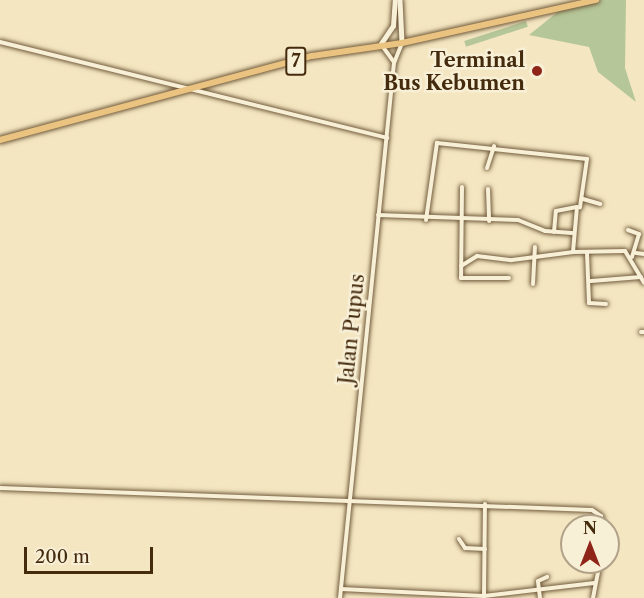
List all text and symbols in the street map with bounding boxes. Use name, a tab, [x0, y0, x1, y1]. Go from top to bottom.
road number: 7	[284, 46, 308, 76]
place label: Terminal Bus Kebumen	[383, 48, 525, 95]
marker: Terminal Bus Kebumen	[530, 64, 544, 78]
street label: Jalan Pupus	[334, 273, 370, 385]
north arrow	[560, 514, 620, 574]
text: N	[583, 518, 597, 538]
scale bar	[27, 535, 156, 573]
text: 200 m	[35, 546, 90, 568]

